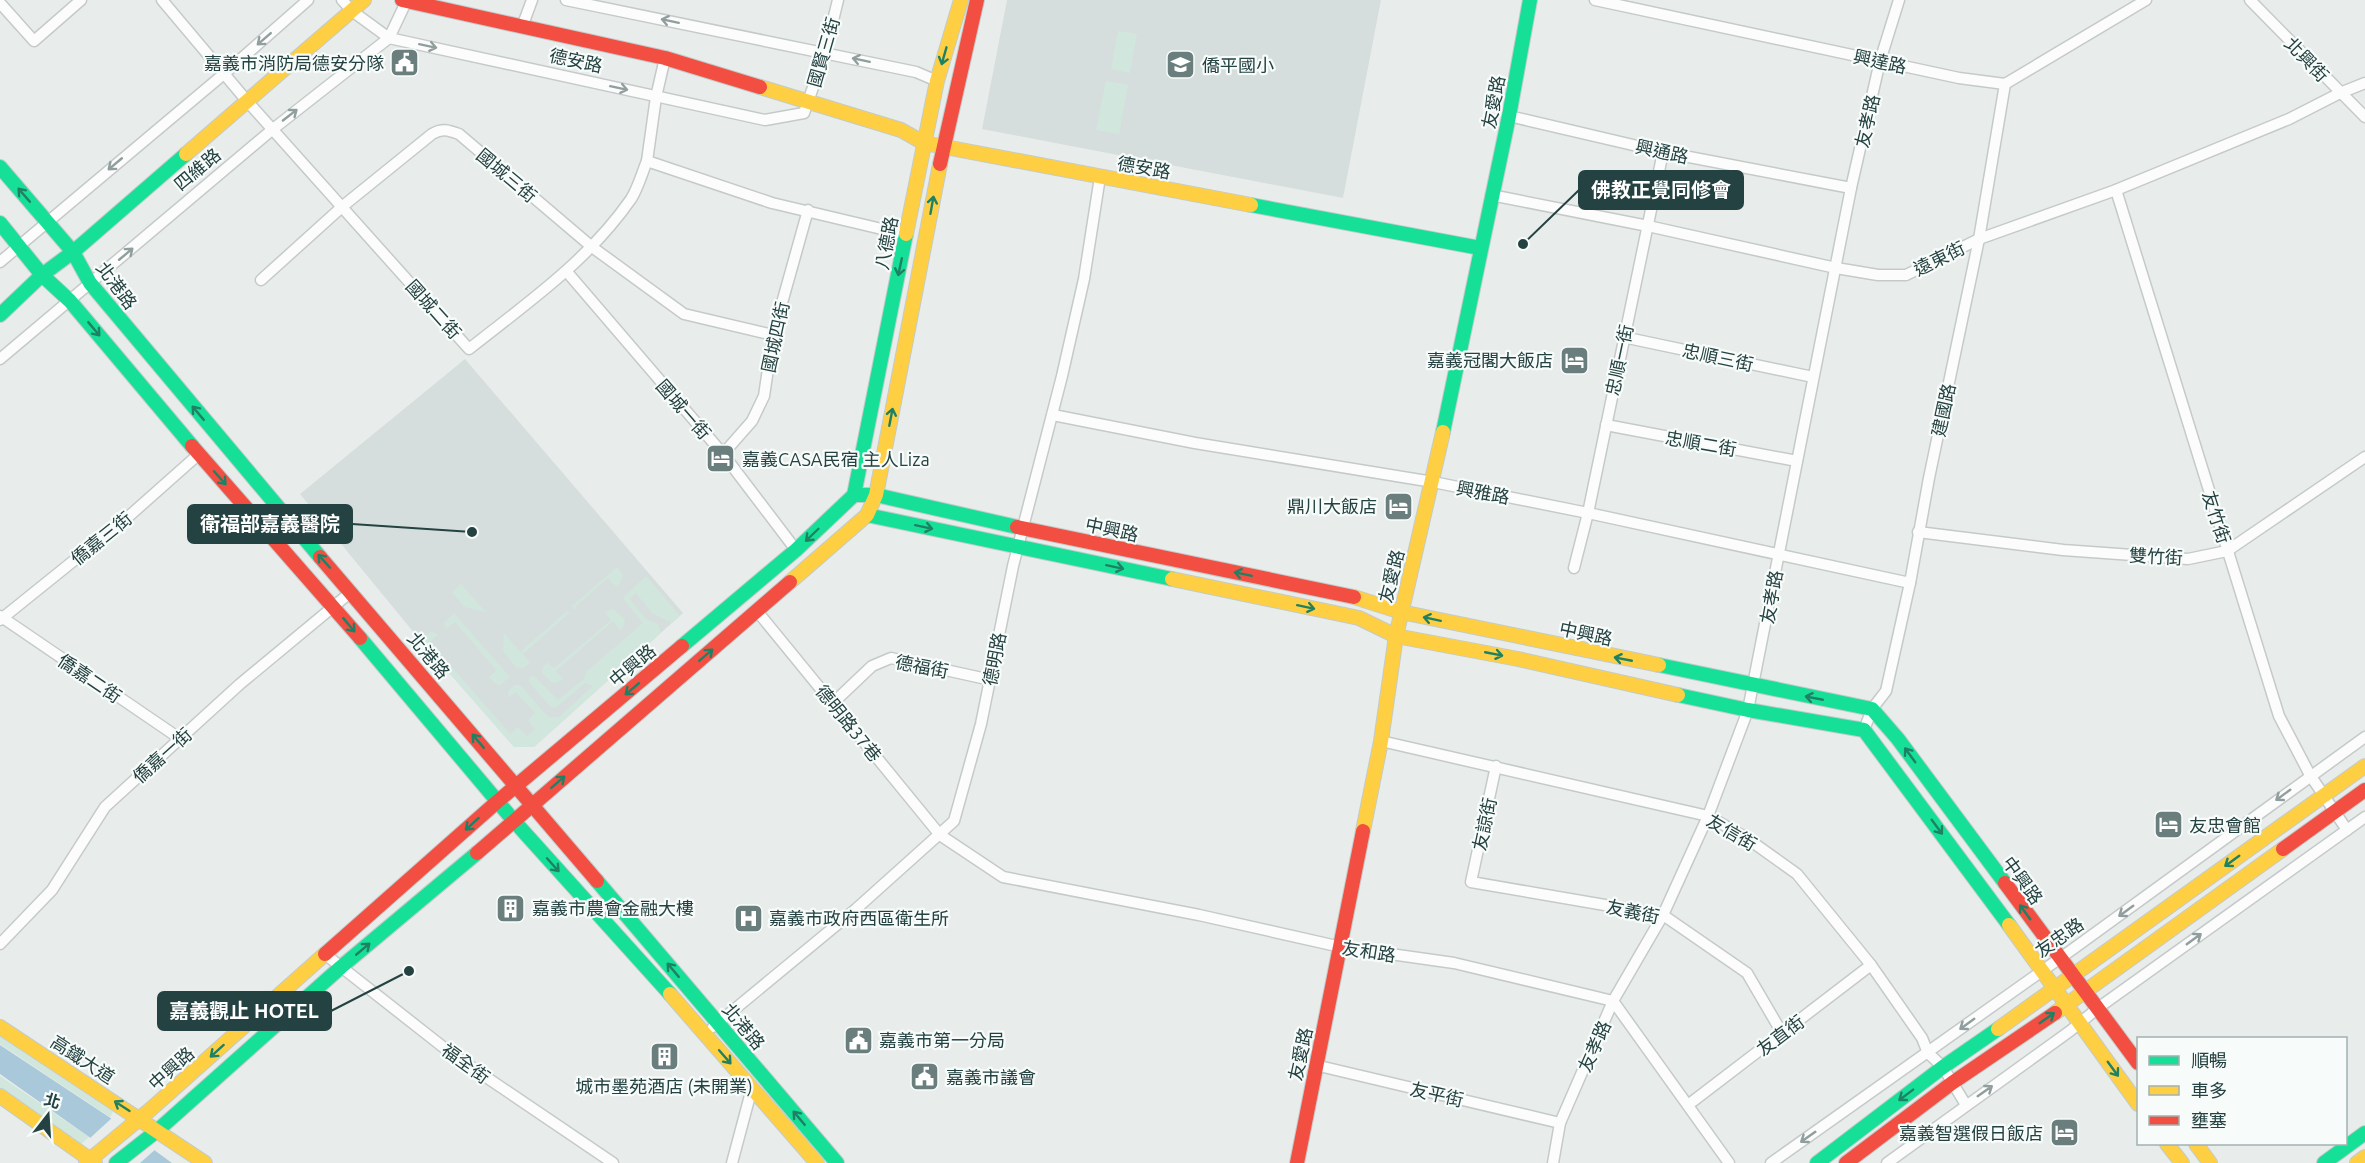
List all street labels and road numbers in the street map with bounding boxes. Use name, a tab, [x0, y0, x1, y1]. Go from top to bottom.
street label: 國賢三街	[803, 15, 843, 89]
street label: 北興街	[2281, 33, 2333, 85]
street label: 德安路	[548, 45, 604, 75]
street label: 興達路	[1852, 46, 1908, 76]
street label: 友愛路	[1478, 74, 1508, 130]
street label: 友孝路	[1851, 92, 1883, 150]
street label: 興通路	[1634, 136, 1690, 166]
street label: 四維路	[170, 144, 224, 194]
street label: 國城三街	[473, 144, 541, 206]
street label: 德安路	[1116, 152, 1172, 182]
street label: 八德路	[871, 215, 901, 271]
street label: 遠東街	[1910, 237, 1968, 279]
street label: 北港路	[93, 257, 141, 313]
street label: 國城二街	[402, 276, 466, 342]
street label: 國城四街	[758, 300, 792, 374]
street label: 忠順一街	[1602, 323, 1636, 397]
street label: 忠順三街	[1681, 340, 1755, 374]
street label: 國城一街	[653, 375, 715, 443]
street label: 建國路	[1928, 382, 1958, 438]
street label: 忠順二街	[1664, 427, 1738, 459]
street label: 興雅路	[1455, 477, 1511, 507]
street label: 友竹街	[2199, 488, 2235, 546]
street label: 僑嘉三街	[67, 508, 135, 568]
street label: 中興路	[1084, 514, 1140, 544]
street label: 雙竹街	[2129, 545, 2183, 567]
street label: 友愛路	[1375, 547, 1407, 605]
street label: 友孝路	[1756, 569, 1786, 625]
street label: 中興路	[1558, 618, 1614, 648]
street label: 北港路	[404, 628, 454, 682]
street label: 德明路	[979, 631, 1009, 687]
street label: 中興路	[605, 640, 659, 690]
street label: 僑嘉二街	[55, 650, 125, 706]
street label: 德福街	[894, 651, 950, 681]
street label: 德明路37巷	[812, 681, 886, 765]
street label: 僑嘉一街	[129, 723, 195, 787]
street label: 友諒街	[1469, 796, 1499, 852]
street label: 友信街	[1704, 810, 1760, 854]
street label: 中興路	[1999, 852, 2047, 908]
street label: 友義街	[1605, 896, 1661, 926]
street label: 友忠路	[2031, 913, 2087, 961]
street label: 友和路	[1341, 937, 1397, 965]
street label: 北港路	[719, 999, 769, 1053]
street label: 友直街	[1752, 1011, 1808, 1059]
street label: 友孝路	[1574, 1017, 1614, 1075]
street label: 友愛路	[1285, 1026, 1315, 1082]
street label: 高鐵大道	[47, 1031, 119, 1087]
street label: 福全街	[438, 1039, 494, 1087]
street label: 中興路	[144, 1043, 198, 1093]
street label: 友平街	[1408, 1078, 1466, 1110]

